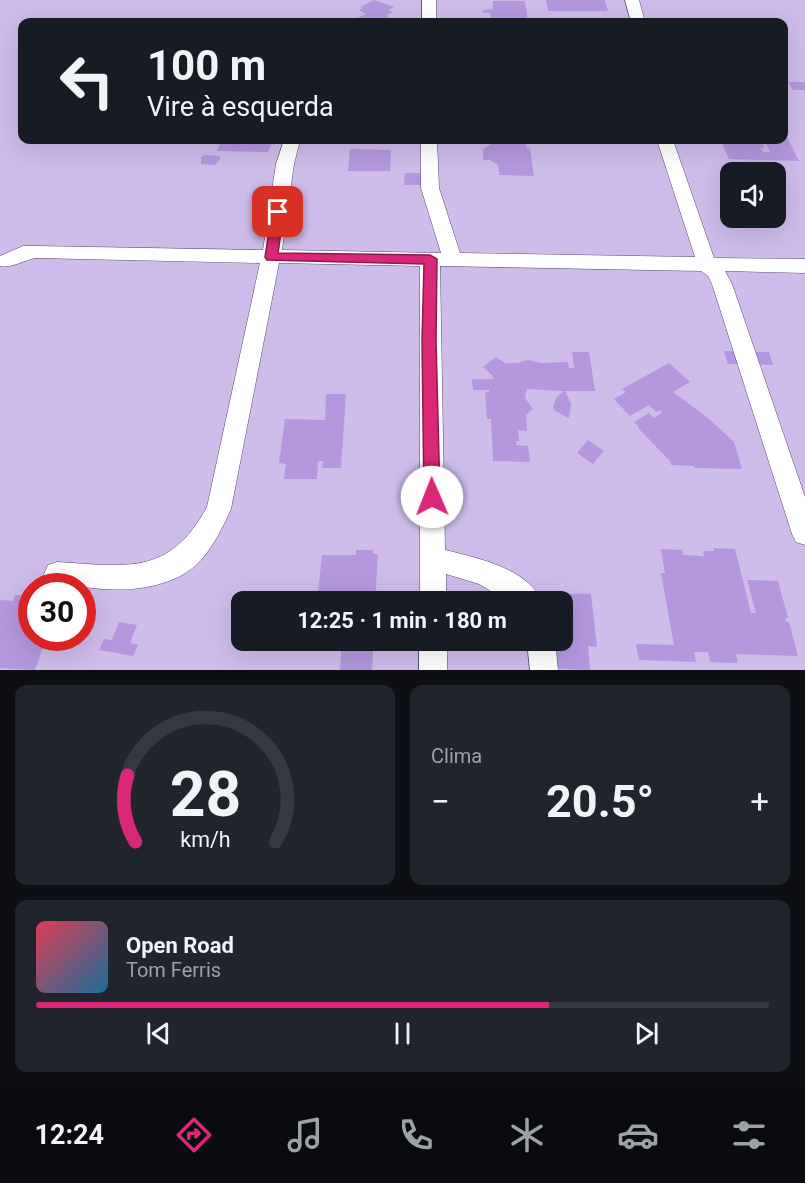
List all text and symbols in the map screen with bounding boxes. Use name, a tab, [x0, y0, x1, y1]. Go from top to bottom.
text: 100 m	[147, 41, 266, 90]
icon: left	[48, 42, 126, 120]
text: Vire à esquerda	[147, 91, 334, 123]
map controls	[720, 162, 786, 228]
button: sound	[720, 162, 786, 228]
pin	[252, 186, 303, 237]
icon: arrive	[261, 195, 294, 228]
position arrow	[400, 465, 464, 529]
speed limit sign: 30	[18, 573, 96, 651]
text: 12:25 · 1 min · 180 m	[297, 608, 507, 633]
text: Clima	[431, 744, 482, 768]
text: 28	[169, 758, 241, 831]
text: 20.5°	[546, 775, 654, 828]
text: −	[431, 782, 450, 821]
text: +	[750, 782, 769, 821]
text: km/h	[180, 827, 230, 852]
text: Open Road	[126, 933, 234, 958]
text: Tom Ferris	[126, 958, 221, 982]
icon: previous	[142, 1017, 175, 1050]
icon: pause	[386, 1017, 419, 1050]
icon: next	[630, 1017, 663, 1050]
icon: directions	[173, 1114, 215, 1156]
icon: music	[284, 1114, 326, 1156]
icon: phone	[395, 1114, 437, 1156]
icon: climate	[506, 1114, 548, 1156]
icon: car	[617, 1114, 659, 1156]
icon: filters	[728, 1114, 770, 1156]
text: 12:24	[35, 1119, 104, 1151]

